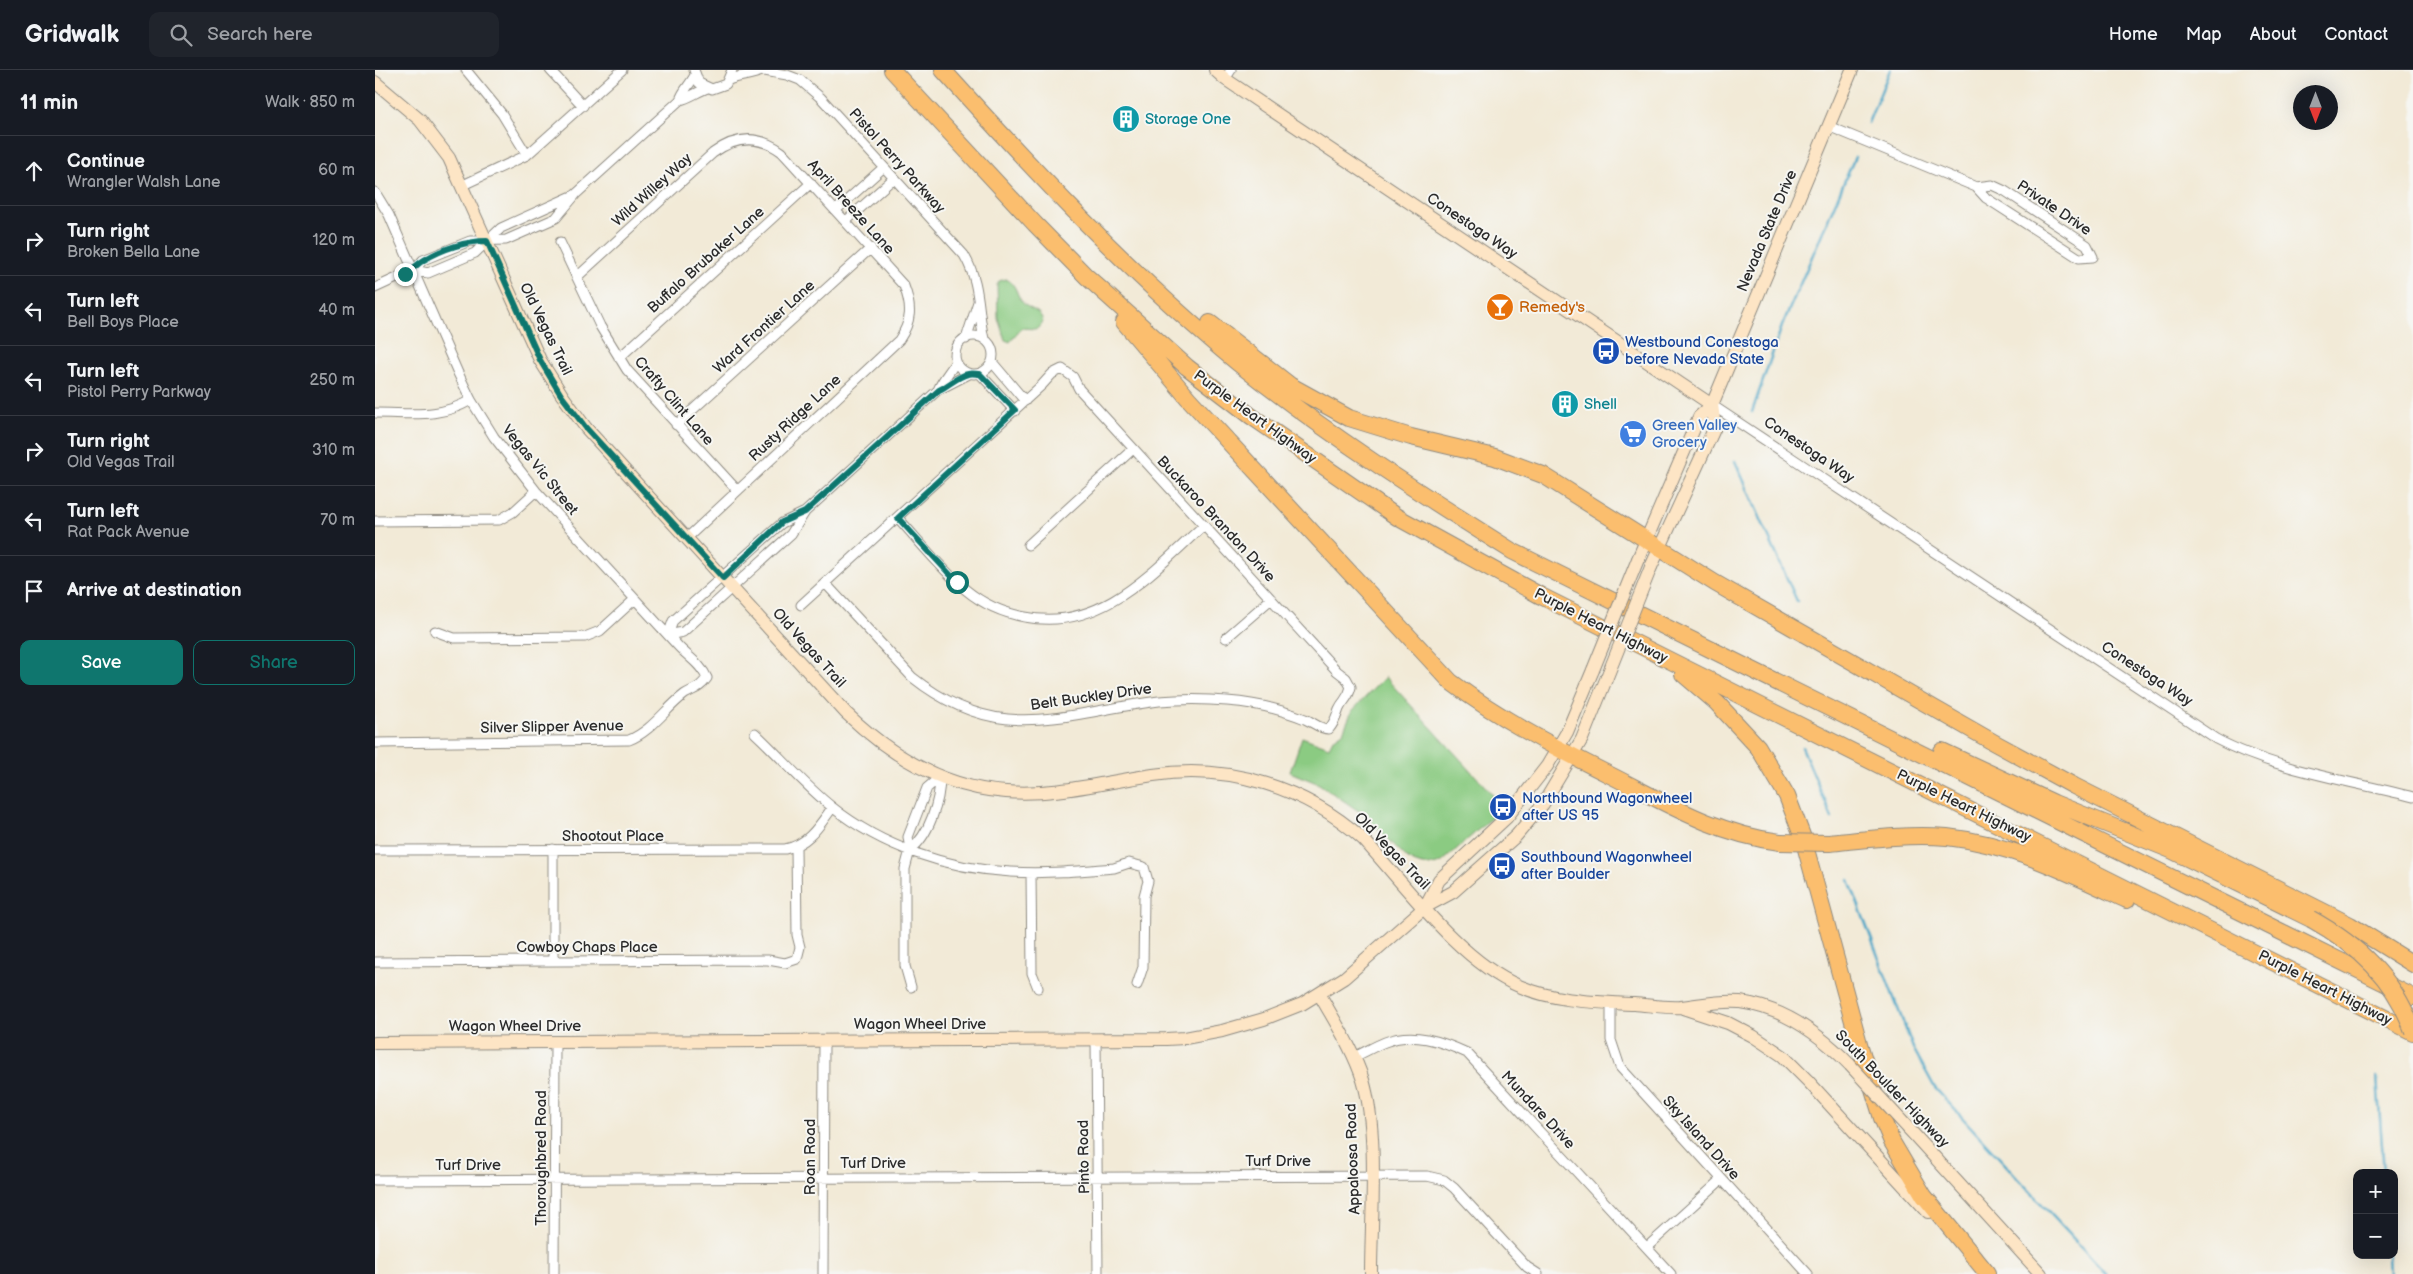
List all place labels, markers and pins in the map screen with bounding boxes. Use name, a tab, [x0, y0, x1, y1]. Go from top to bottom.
building icon: Storage One	[1111, 104, 1141, 134]
place label: Storage One	[1145, 110, 1231, 129]
bar icon: Remedy's	[1485, 292, 1515, 322]
place label: Remedy's	[1519, 298, 1586, 317]
place label: Westbound Conestoga before Nevada State	[1625, 333, 1779, 369]
bus stop icon: Westbound Conestoga before Nevada State	[1591, 336, 1621, 366]
building icon: Shell	[1550, 389, 1580, 419]
place label: Shell	[1584, 395, 1617, 414]
place label: Green Valley Grocery	[1652, 416, 1737, 452]
supermarket icon: Green Valley Grocery	[1618, 419, 1648, 449]
place label: Northbound Wagonwheel after US 95	[1522, 789, 1692, 825]
bus stop icon: Northbound Wagonwheel after US 95	[1488, 792, 1518, 822]
place label: Southbound Wagonwheel after Boulder	[1521, 848, 1692, 884]
bus stop icon: Southbound Wagonwheel after Boulder	[1487, 851, 1517, 881]

